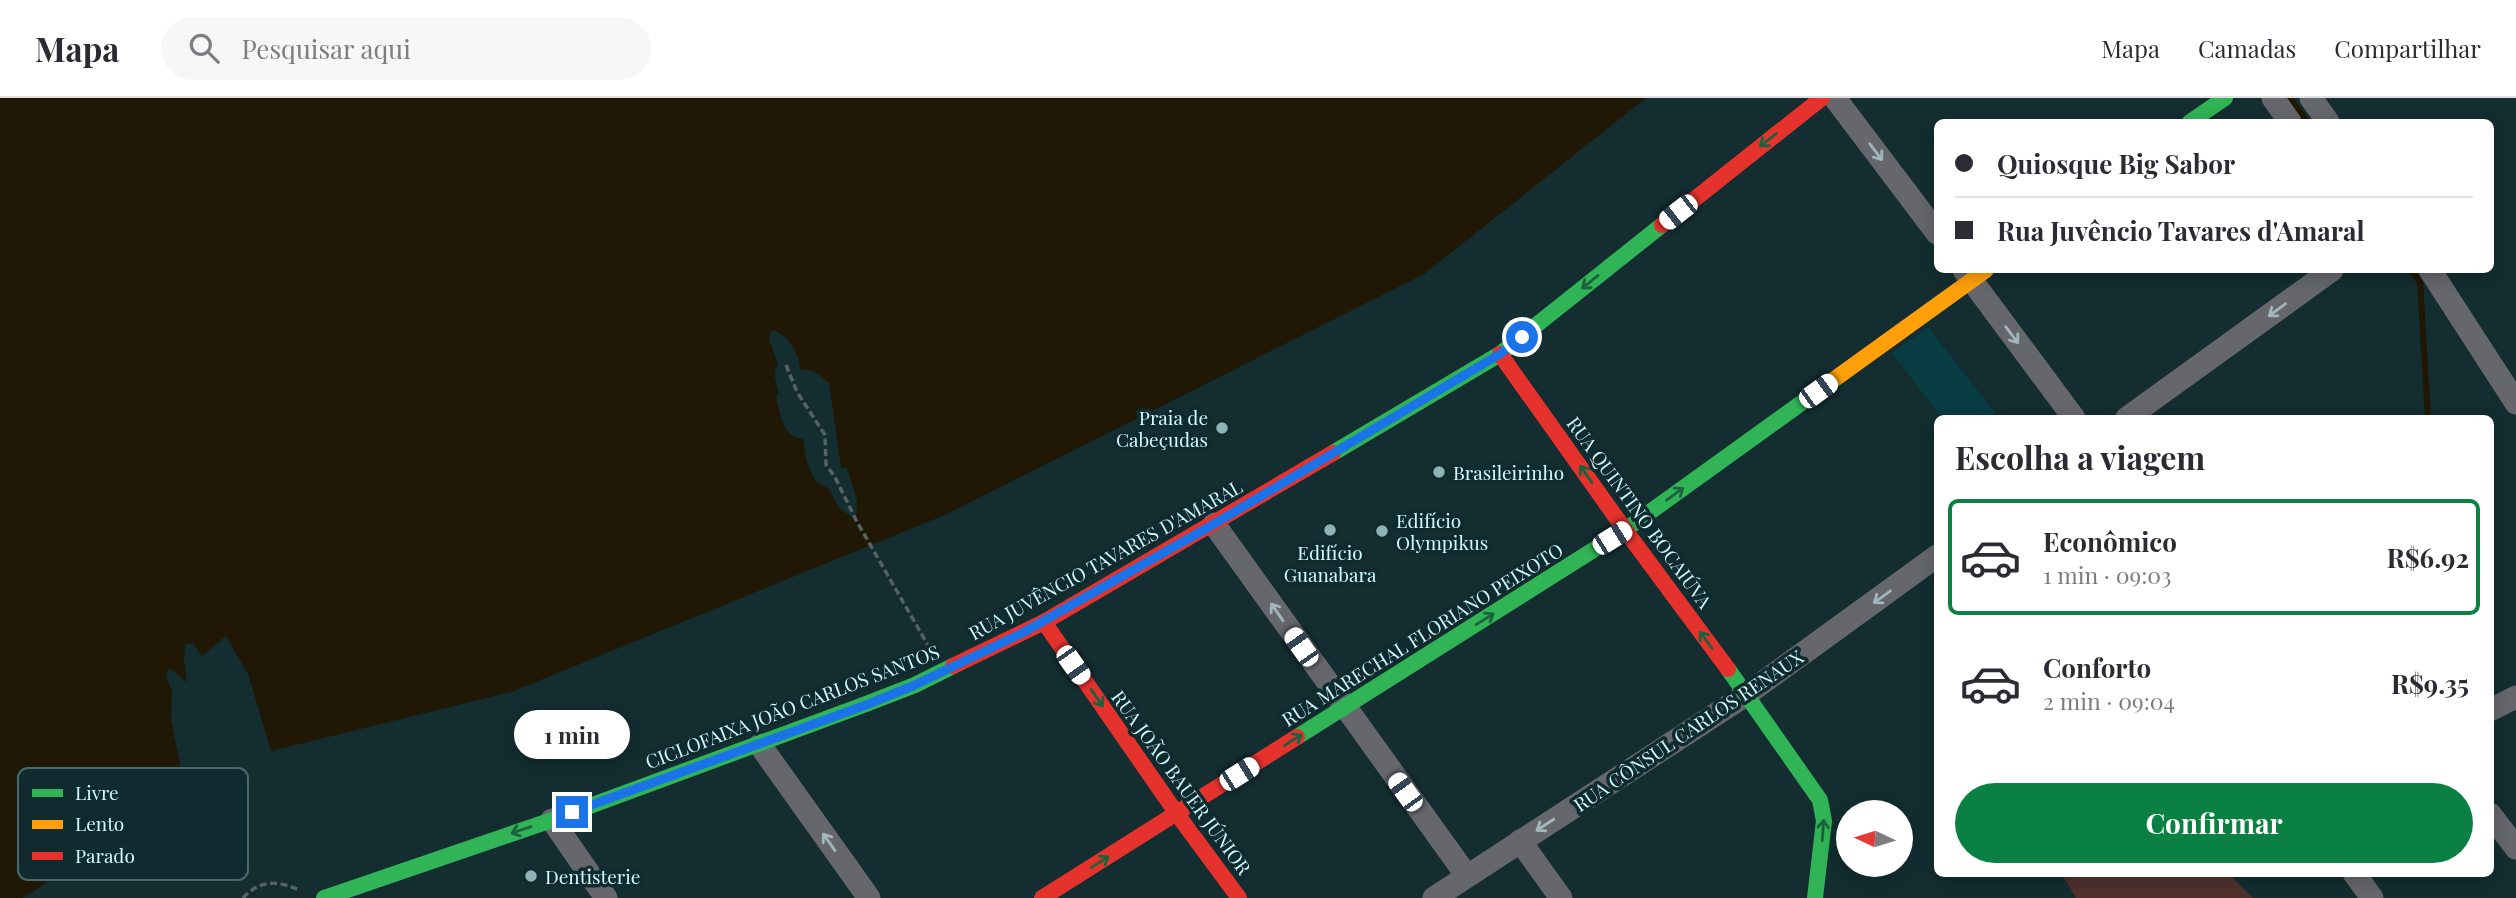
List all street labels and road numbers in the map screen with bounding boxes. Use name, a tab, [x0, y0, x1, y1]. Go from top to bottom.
street label: RUA QUINTINO BOCAIÚVA	[1562, 411, 1719, 614]
street label: RUA JUVÊNCIO TAVARES D'AMARAL	[963, 473, 1247, 645]
street label: RUA MARECHAL FLORIANO PEIXOTO	[1276, 536, 1568, 732]
street label: CICLOFAIXA JOÃO CARLOS SANTOS	[641, 638, 943, 774]
street label: RUA CÔNSUL CARLOS RENAUX	[1568, 643, 1808, 817]
street label: RUA JOÃO BAUER JÚNIOR	[1106, 685, 1258, 880]

